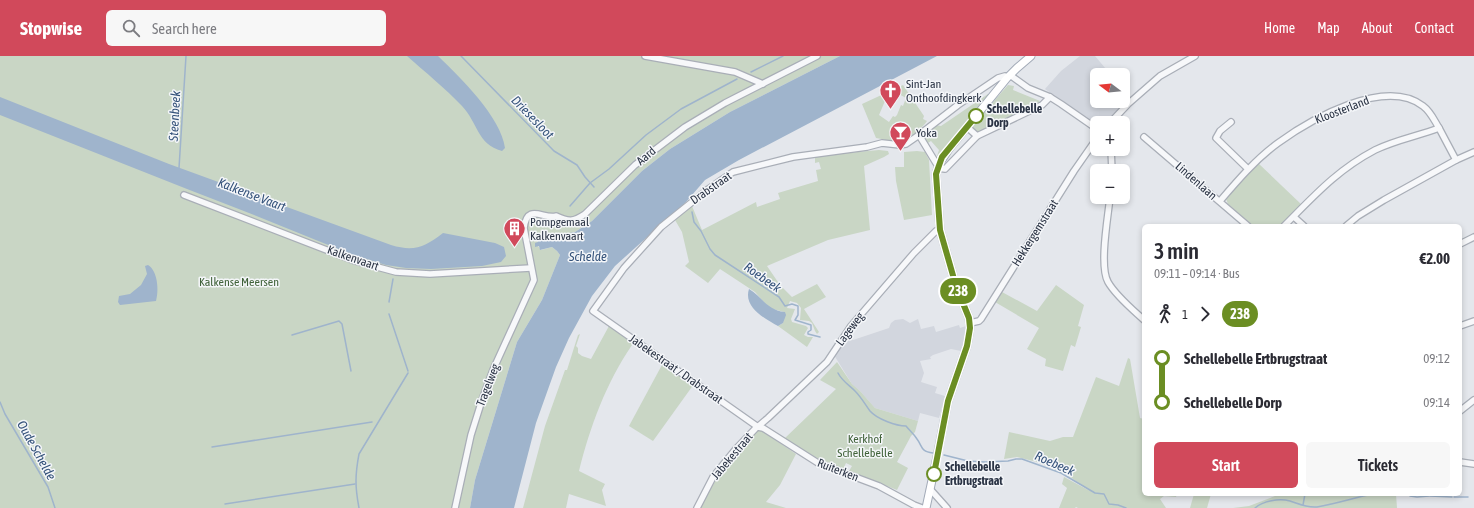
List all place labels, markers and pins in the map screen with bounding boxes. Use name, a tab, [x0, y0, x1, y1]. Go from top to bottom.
place label: Sint-Jan Onthoofdingkerk	[906, 77, 982, 105]
church icon: Sint-Jan Onthoofdingkerk	[877, 78, 903, 111]
place label: Schellebelle Dorp	[987, 102, 1043, 130]
marker: Schellebelle Dorp	[968, 108, 984, 124]
bar icon: Yoka	[888, 120, 914, 153]
place label: Yoka	[916, 126, 937, 140]
place label: Pompgemaal Kalkenvaart	[530, 215, 590, 243]
building icon: Pompgemaal Kalkenvaart	[502, 216, 528, 249]
place label: Schellebelle Ertbrugstraat	[945, 460, 1003, 488]
marker: Schellebelle Ertbrugstraat	[926, 466, 942, 482]

